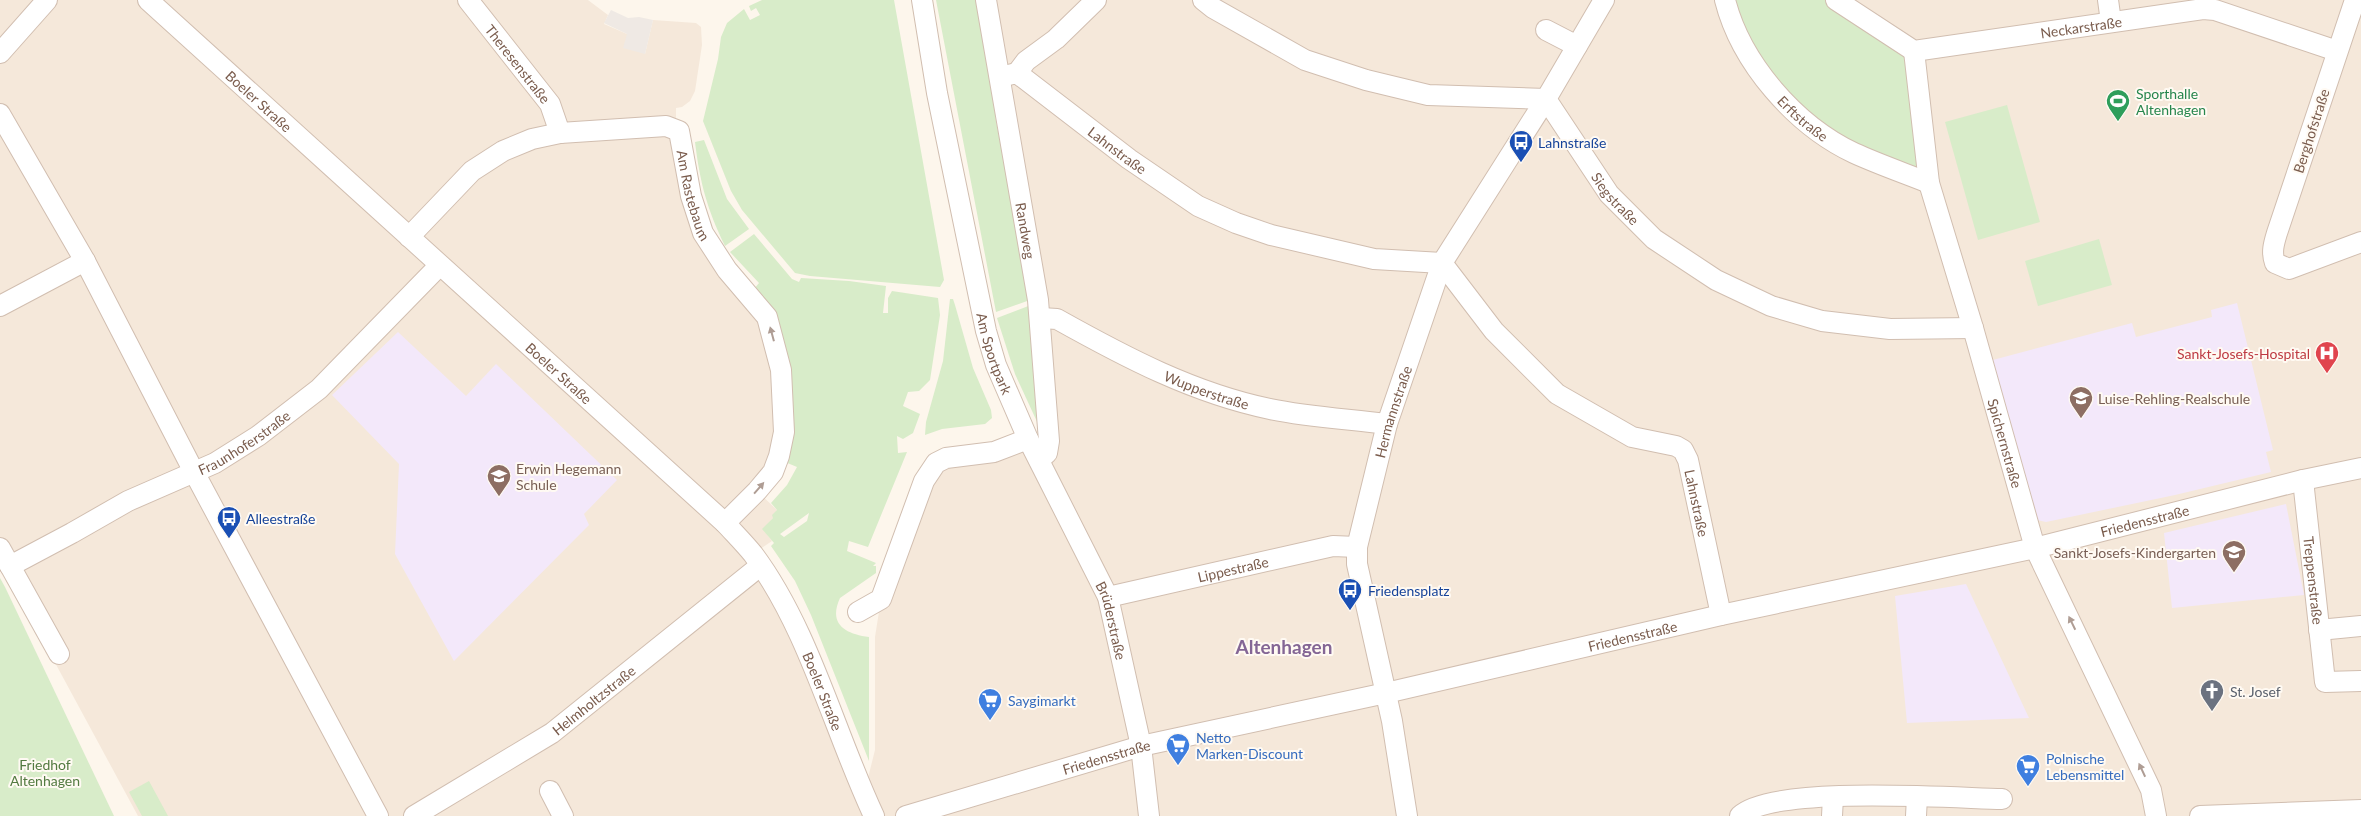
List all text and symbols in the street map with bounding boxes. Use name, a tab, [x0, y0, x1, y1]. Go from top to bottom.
street label: Neckarstraße	[2039, 12, 2123, 41]
street label: Theresenstraße	[482, 21, 554, 106]
street label: Boeler Straße	[223, 66, 296, 135]
place label: Sporthalle Altenhagen	[2136, 85, 2206, 118]
street label: Berghofstraße	[2289, 87, 2333, 175]
sports icon: Sporthalle Altenhagen	[2105, 88, 2131, 122]
street label: Erftstraße	[1774, 92, 1832, 145]
street label: Lahnstraße	[1085, 123, 1150, 177]
bus stop icon: Lahnstraße	[1508, 129, 1534, 163]
place label: Lahnstraße	[1538, 134, 1606, 151]
street label: Am Rastebaum	[674, 148, 714, 244]
street label: Siegstraße	[1588, 169, 1643, 228]
street label: Randweg	[1013, 201, 1039, 260]
street label: Am Sportpark	[974, 311, 1016, 398]
one-way arrow	[768, 326, 776, 341]
street label: Boeler Straße	[523, 338, 596, 407]
hospital icon: Sankt-Josefs-Hospital	[2314, 340, 2340, 374]
place label: Sankt-Josefs-Hospital	[2177, 345, 2310, 362]
street label: Hermannstraße	[1371, 363, 1415, 460]
street label: Wupperstraße	[1162, 367, 1251, 412]
school or university icon: Luise-Rehling-Realschule	[2068, 385, 2094, 419]
place label: Luise-Rehling-Realschule	[2098, 390, 2250, 407]
street label: Spichernstraße	[1985, 397, 2026, 490]
street label: Fraunhoferstraße	[195, 406, 293, 478]
place label: Erwin Hegemann Schule	[516, 460, 621, 493]
school or university icon: Erwin Hegemann Schule	[486, 463, 512, 497]
street label: Lahnstraße	[1682, 468, 1713, 538]
one-way arrow	[753, 483, 765, 495]
street label: Friedensstraße	[2098, 501, 2191, 540]
bus stop icon: Alleestraße	[216, 505, 242, 539]
place label: Alleestraße	[246, 510, 315, 527]
street label: Treppenstraße	[2301, 536, 2327, 625]
school or university icon: Sankt-Josefs-Kindergarten	[2221, 539, 2247, 573]
place label: Sankt-Josefs-Kindergarten	[2054, 544, 2216, 561]
street label: Lippestraße	[1196, 552, 1270, 585]
bus stop icon: Friedensplatz	[1337, 577, 1363, 611]
street label: Brüderstraße	[1093, 578, 1130, 661]
place label: Friedensplatz	[1368, 582, 1450, 599]
one-way arrow	[2067, 616, 2076, 631]
street label: Friedensstraße	[1586, 617, 1679, 654]
district label: Altenhagen	[1235, 635, 1332, 658]
street label: Boeler Straße	[800, 649, 846, 733]
street label: Helmholtzstraße	[548, 661, 638, 738]
church icon: St. Josef	[2199, 678, 2225, 712]
place label: St. Josef	[2230, 683, 2281, 700]
supermarket icon: Saygimarkt	[977, 687, 1003, 721]
place label: Saygimarkt	[1008, 692, 1076, 709]
place label: Netto Marken-Discount	[1196, 729, 1303, 762]
supermarket icon: Netto Marken-Discount	[1165, 732, 1191, 766]
street label: Friedensstraße	[1060, 736, 1152, 777]
place label: Polnische Lebensmittel	[2046, 750, 2124, 783]
supermarket icon: Polnische Lebensmittel	[2015, 753, 2041, 787]
park label: Friedhof Altenhagen	[10, 756, 80, 789]
one-way arrow	[2138, 763, 2146, 777]

